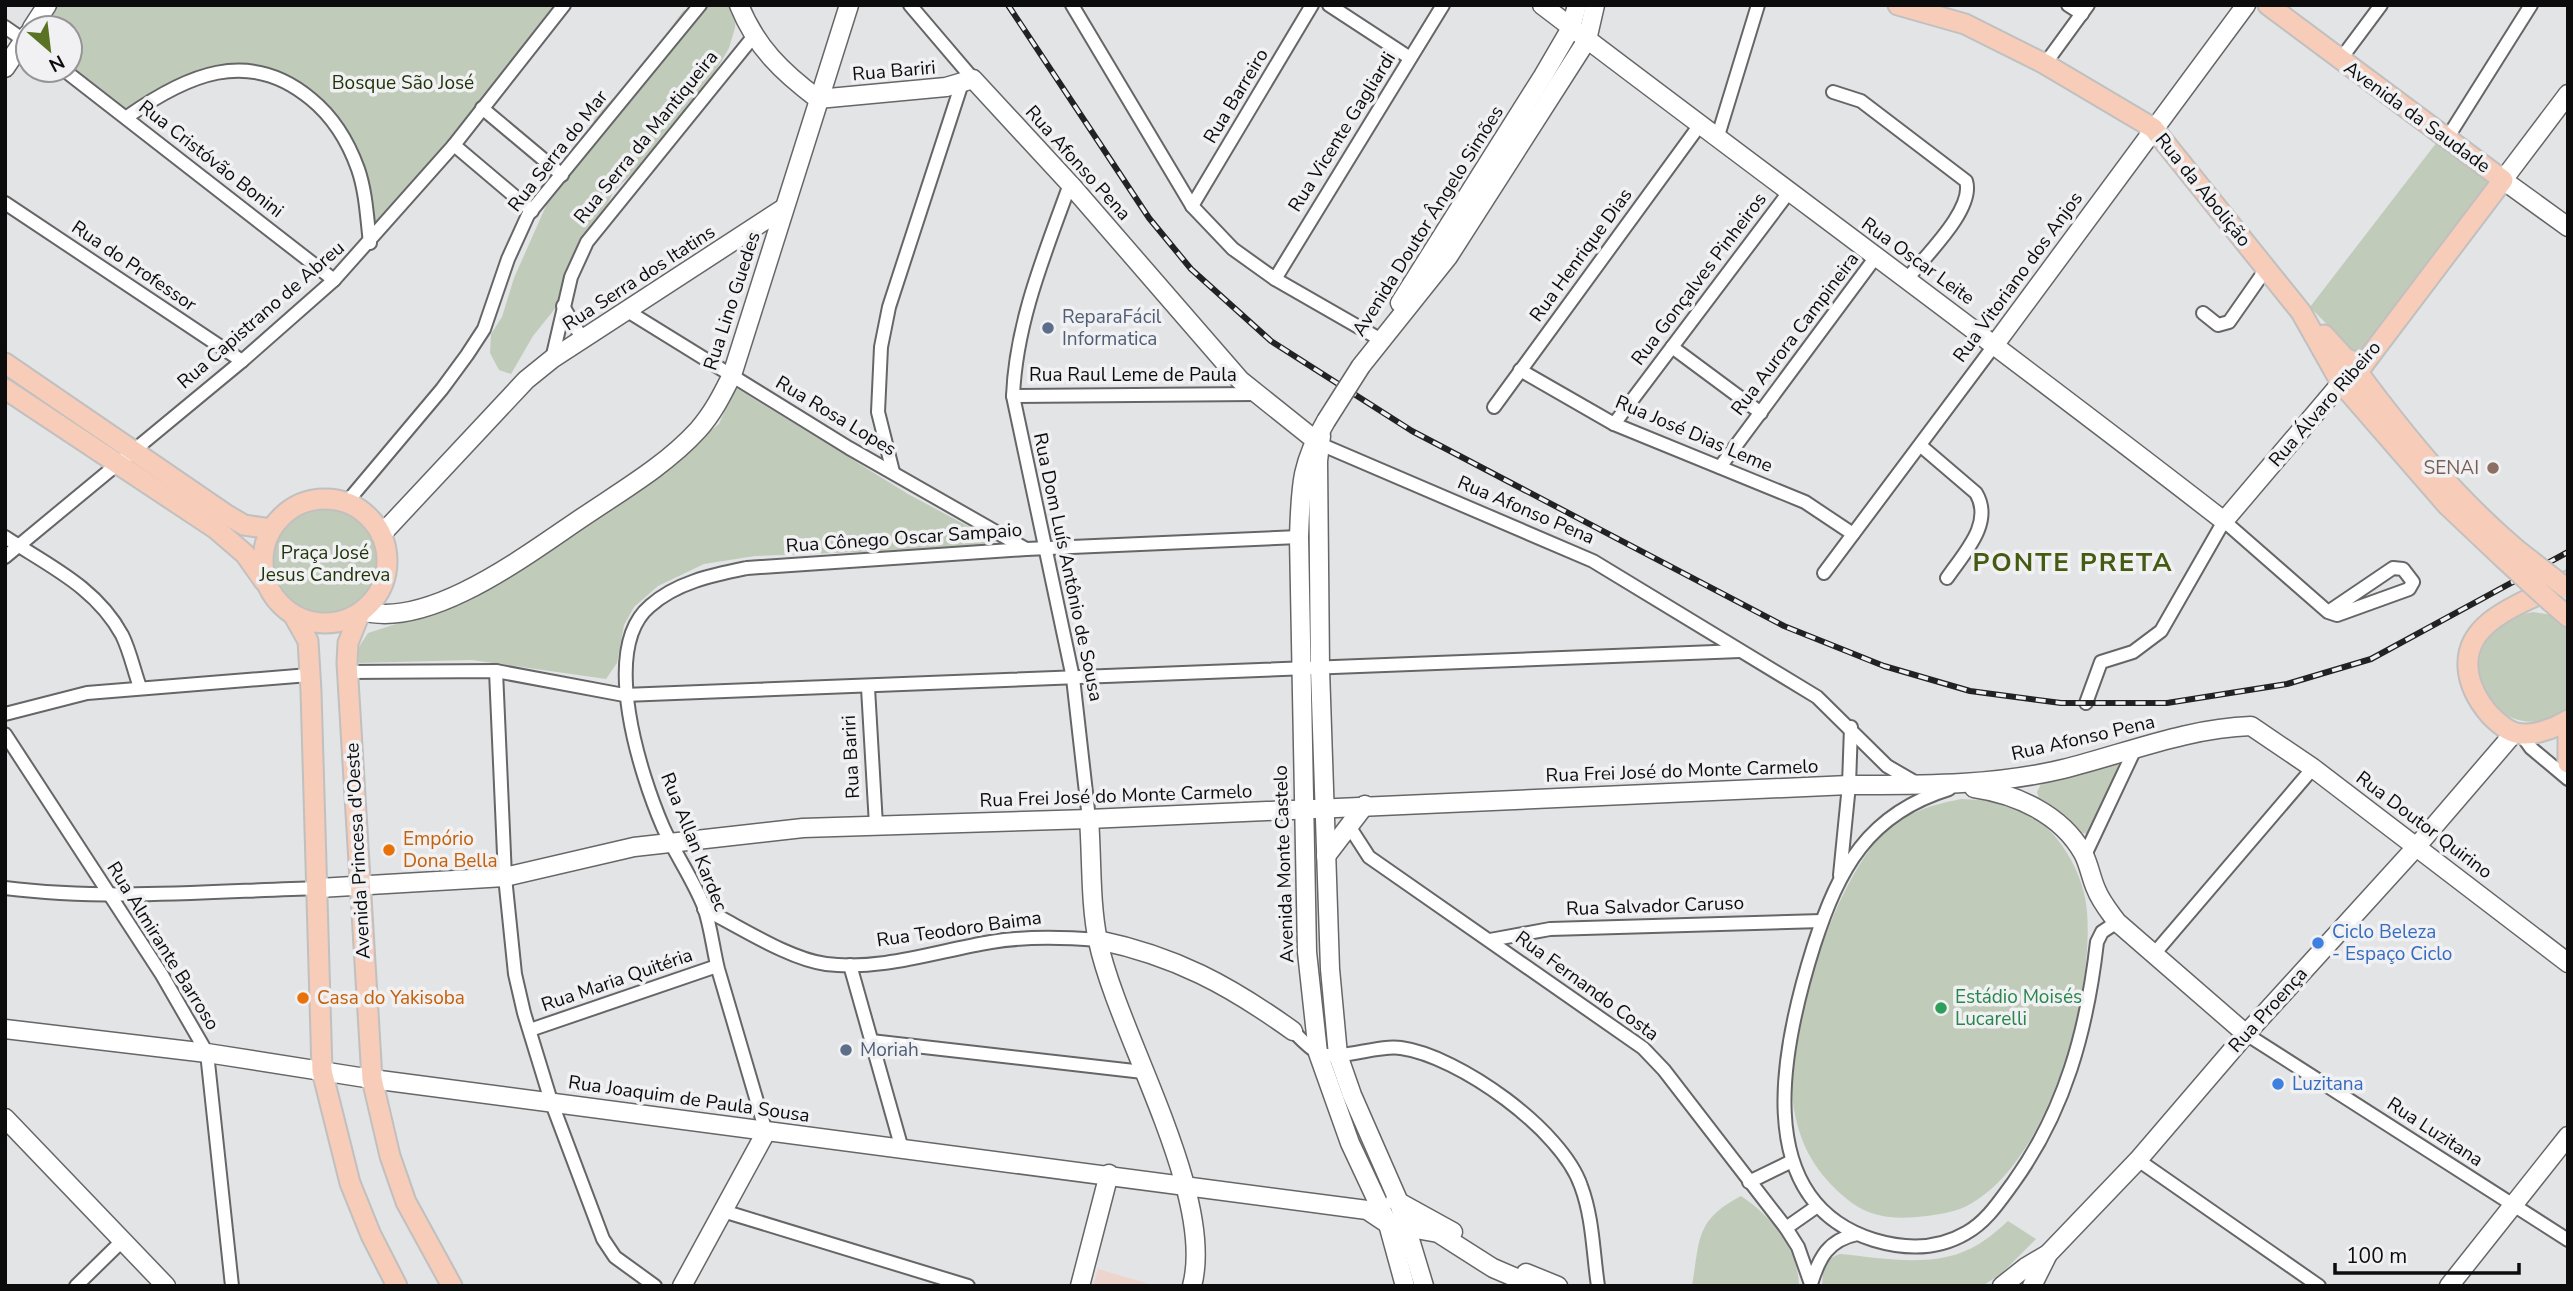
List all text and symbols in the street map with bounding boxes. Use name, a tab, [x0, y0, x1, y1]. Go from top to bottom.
north arrow	[14, 14, 84, 84]
street label: Rua Barreiro	[1197, 44, 1275, 148]
street label: Rua Serra da Mantiqueira	[568, 45, 724, 229]
street label: Rua Vicente Gagliardi	[1282, 47, 1402, 217]
text: N	[44, 48, 69, 78]
street label: Rua Bariri	[851, 54, 937, 88]
street label: Avenida da Saudade	[2339, 55, 2495, 179]
park label: Bosque São José	[332, 70, 474, 96]
street label: Rua Serra do Mar	[502, 84, 614, 217]
street label: Rua Cristóvão Bonini	[133, 94, 289, 224]
street label: Rua Afonso Pena	[1019, 100, 1137, 226]
street label: Avenida Doutor Ângelo Simões	[1346, 101, 1510, 341]
street label: Rua da Abolição	[2149, 128, 2257, 252]
street label: Rua Henrique Dias	[1524, 183, 1638, 327]
street label: Rua Vitoriano dos Anjos	[1947, 186, 2089, 368]
street label: Rua Gonçalves Pinheiros	[1625, 187, 1773, 371]
street label: Rua Oscar Leite	[1856, 211, 1980, 311]
street label: Rua do Professor	[66, 214, 202, 318]
street label: Rua Serra dos Itatins	[558, 219, 720, 337]
street label: Rua Lino Guedes	[697, 228, 767, 374]
street label: Rua Capistrano de Abreu	[172, 235, 350, 395]
street label: Rua Aurora Campineira	[1725, 247, 1865, 421]
place label: ReparaFácil Informatica	[1062, 304, 1162, 352]
marker: ReparaFácil Informatica	[1040, 320, 1056, 336]
street label: Rua Álvaro Ribeiro	[2263, 335, 2387, 473]
street label: Rua Raul Leme de Paula	[1029, 362, 1237, 388]
street label: Rua Rosa Lopes	[771, 370, 901, 462]
street label: Rua José Dias Leme	[1611, 389, 1777, 479]
street label: Rua Dom Luís Antônio de Sousa	[1027, 430, 1109, 704]
place label: SENAI	[2423, 455, 2479, 481]
marker: SENAI	[2485, 460, 2501, 476]
street label: Rua Afonso Pena	[1453, 469, 1599, 551]
street label: Rua Cônego Oscar Sampaio	[785, 517, 1023, 559]
park label: Praça José Jesus Candreva	[259, 540, 390, 588]
district label: PONTE PRETA	[1972, 545, 2174, 580]
street label: Rua Afonso Pena	[2009, 709, 2157, 767]
street label: Rua Bariri	[836, 715, 866, 799]
street label: Avenida Princesa d'Oeste	[339, 742, 377, 960]
street label: Rua Frei José do Monte Carmelo	[1545, 753, 1819, 789]
street label: Avenida Monte Castelo	[1268, 765, 1300, 963]
street label: Rua Doutor Quirino	[2350, 765, 2498, 885]
street label: Rua Allan Kardec	[654, 769, 734, 916]
street label: Rua Frei José do Monte Carmelo	[979, 778, 1253, 814]
place label: Empório Dona Bella	[403, 826, 498, 874]
marker: Empório Dona Bella	[381, 842, 397, 858]
street label: Rua Almirante Barroso	[101, 857, 225, 1035]
street label: Rua Salvador Caruso	[1566, 890, 1744, 922]
street label: Rua Teodoro Baima	[875, 905, 1043, 953]
place label: Ciclo Beleza - Espaço Ciclo	[2332, 919, 2452, 967]
street label: Rua Fernando Costa	[1510, 925, 1664, 1047]
marker: Ciclo Beleza - Espaço Ciclo	[2310, 935, 2326, 951]
street label: Rua Maria Quitéria	[538, 942, 696, 1018]
street label: Rua Proença	[2223, 962, 2313, 1058]
place label: Estádio Moisés Lucarelli	[1955, 984, 2082, 1032]
place label: Casa do Yakisoba	[317, 985, 465, 1011]
marker: Casa do Yakisoba	[295, 990, 311, 1006]
marker: Estádio Moisés Lucarelli	[1933, 1000, 1949, 1016]
place label: Moriah	[860, 1037, 919, 1063]
marker: Moriah	[838, 1042, 854, 1058]
street label: Rua Joaquim de Paula Sousa	[567, 1069, 811, 1129]
place label: Luzitana	[2292, 1071, 2364, 1097]
marker: Luzitana	[2270, 1076, 2286, 1092]
street label: Rua Luzitana	[2382, 1091, 2488, 1173]
scale bar	[2335, 1232, 2519, 1276]
text: 100 m	[2346, 1242, 2407, 1270]

